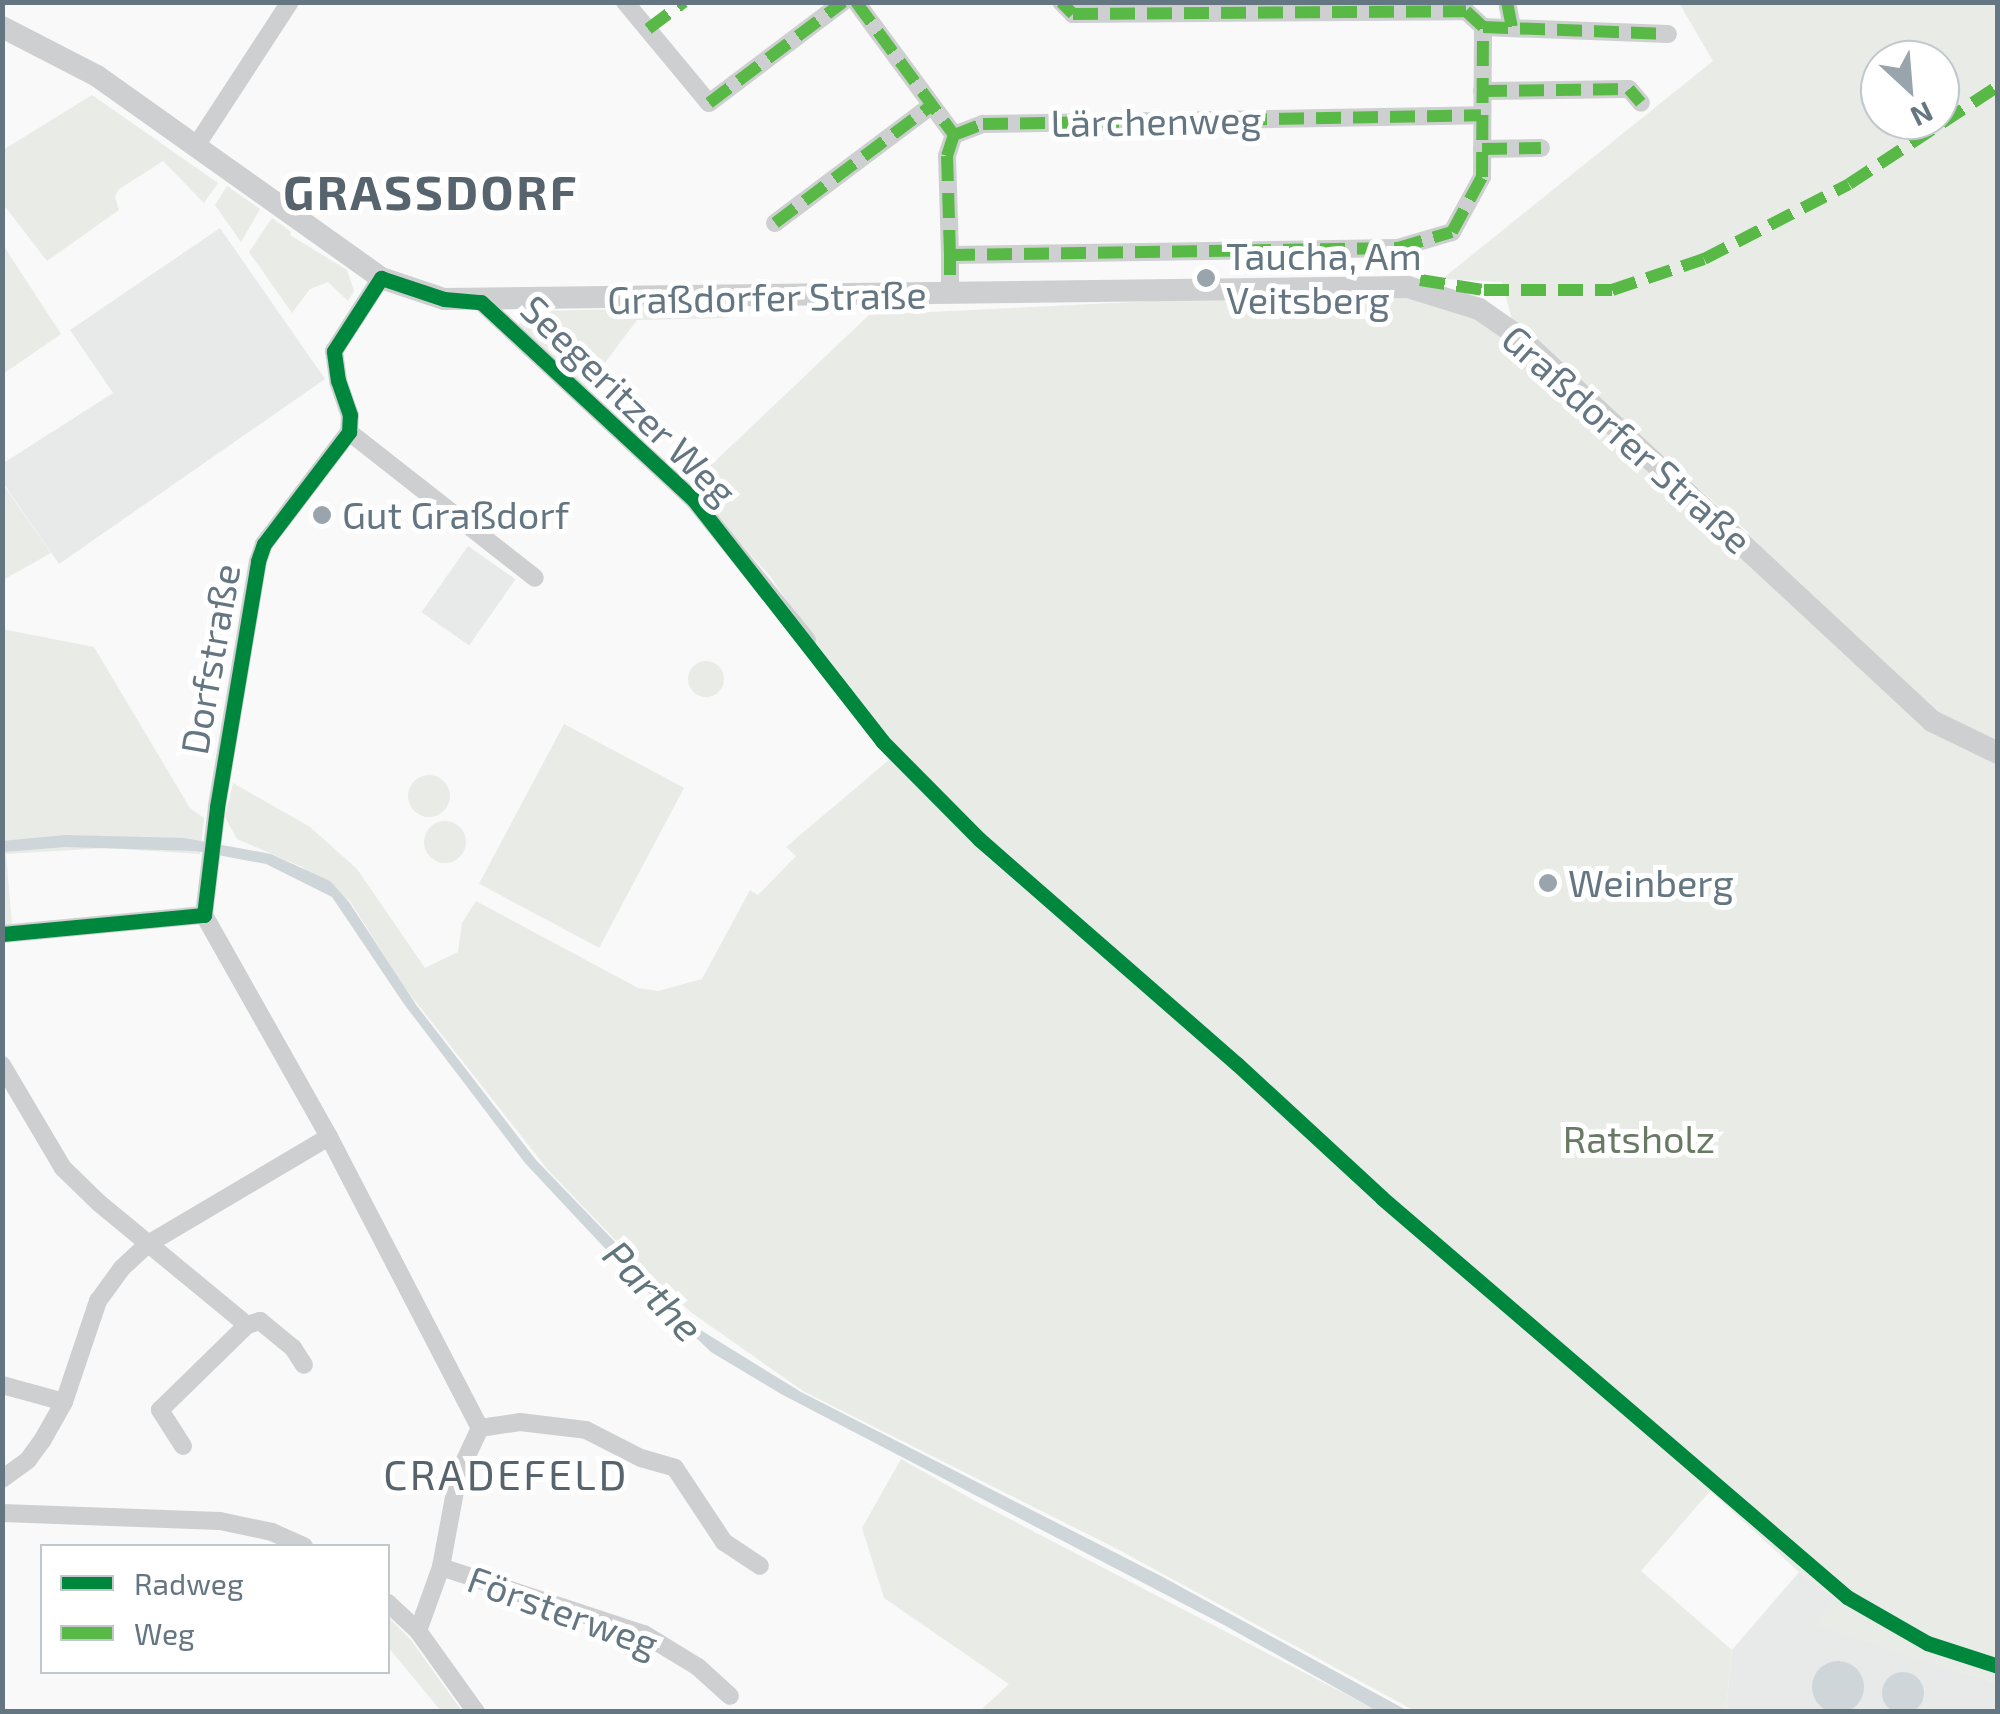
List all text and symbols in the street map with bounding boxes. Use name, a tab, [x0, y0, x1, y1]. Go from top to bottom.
north arrow	[1860, 40, 1960, 140]
text: N	[1906, 95, 1939, 135]
street label: Lärchenweg	[1050, 96, 1262, 146]
district label: GRASSDORF	[283, 163, 579, 221]
place label: Taucha, Am Veitsberg	[1226, 233, 1423, 322]
marker: Taucha, Am Veitsberg	[1195, 267, 1217, 289]
street label: Graßdorfer Straße	[607, 271, 927, 323]
street label: Seegeritzer Weg	[511, 285, 747, 515]
street label: Graßdorfer Straße	[1493, 315, 1761, 563]
place label: Gut Graßdorf	[342, 492, 569, 538]
marker: Gut Graßdorf	[311, 504, 333, 526]
street label: Dorfstraße	[171, 560, 249, 758]
place label: Weinberg	[1568, 860, 1734, 906]
marker: Weinberg	[1537, 872, 1559, 894]
park label: Ratsholz	[1563, 1116, 1715, 1162]
water label: Parthe	[594, 1229, 714, 1351]
district label: CRADEFELD	[383, 1448, 629, 1498]
legend	[40, 1544, 390, 1674]
street label: Försterweg	[462, 1556, 664, 1666]
text: Radweg	[134, 1565, 244, 1601]
text: Weg	[134, 1615, 195, 1651]

